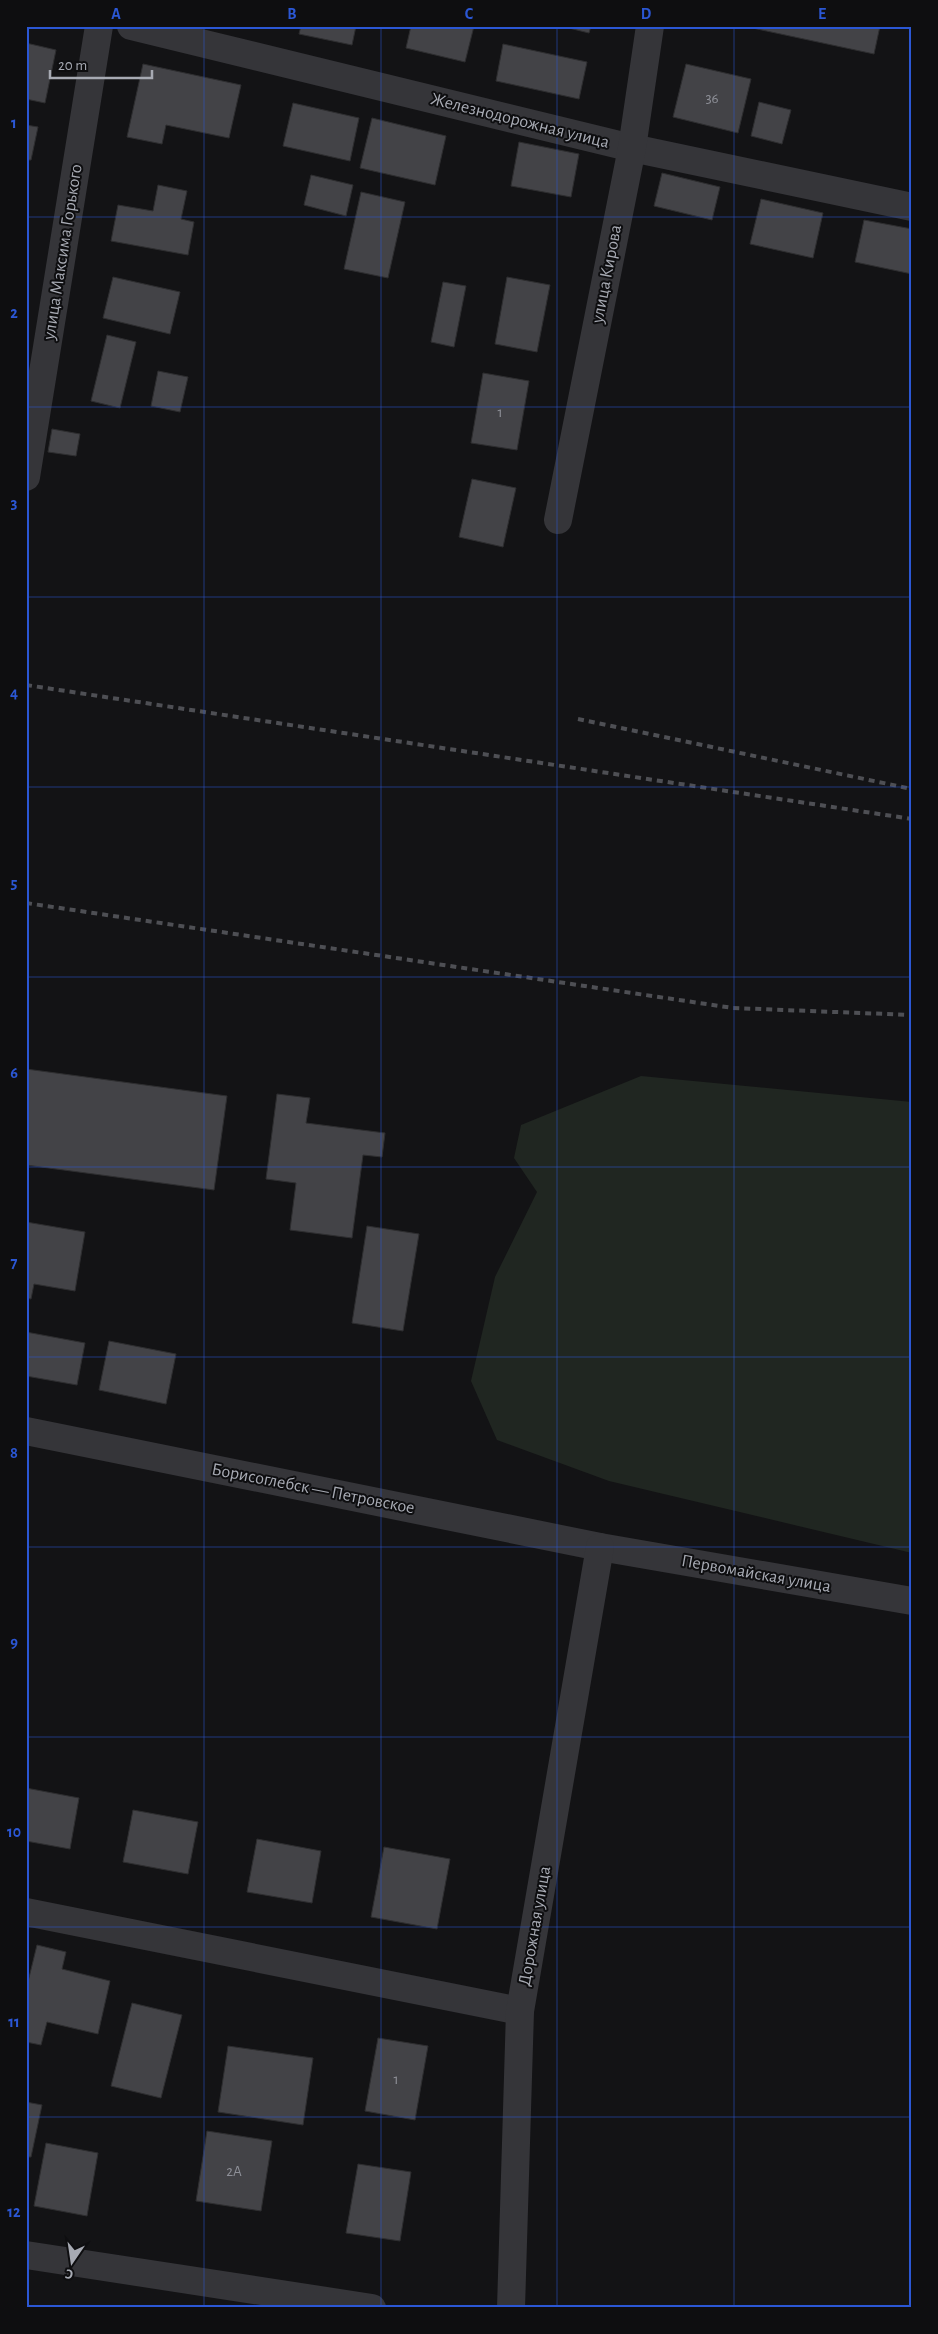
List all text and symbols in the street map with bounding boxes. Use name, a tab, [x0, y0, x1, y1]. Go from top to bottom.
text: A	[111, 6, 121, 22]
text: B	[287, 6, 297, 22]
text: C	[465, 6, 474, 22]
text: D	[641, 6, 652, 22]
text: E	[818, 6, 826, 22]
scale bar	[50, 48, 152, 80]
text: 20 m	[58, 58, 87, 73]
street label: Железнодорожная улица	[429, 90, 611, 152]
house number: 36	[705, 91, 719, 106]
text: 1	[11, 115, 17, 131]
street label: улица Максима Горького	[40, 163, 86, 342]
street label: улица Кирова	[588, 223, 625, 326]
text: 2	[10, 305, 18, 321]
house number: 1	[497, 405, 503, 420]
text: 3	[11, 495, 18, 511]
text: 4	[10, 685, 18, 701]
text: 5	[11, 875, 18, 891]
text: 6	[10, 1065, 18, 1081]
text: 7	[11, 1255, 18, 1271]
text: 8	[10, 1445, 18, 1461]
street label: Борисоглебск — Петровское	[210, 1459, 416, 1518]
street label: Первомайская улица	[680, 1552, 832, 1596]
text: 9	[10, 1634, 18, 1650]
text: 10	[7, 1824, 21, 1840]
street label: Дорожная улица	[516, 1865, 554, 1987]
text: 11	[8, 2014, 20, 2030]
house number: 1	[393, 2072, 399, 2087]
house number: 2А	[226, 2164, 242, 2179]
text: 12	[7, 2204, 21, 2220]
north arrow	[48, 2236, 98, 2286]
text: С	[64, 2266, 75, 2281]

